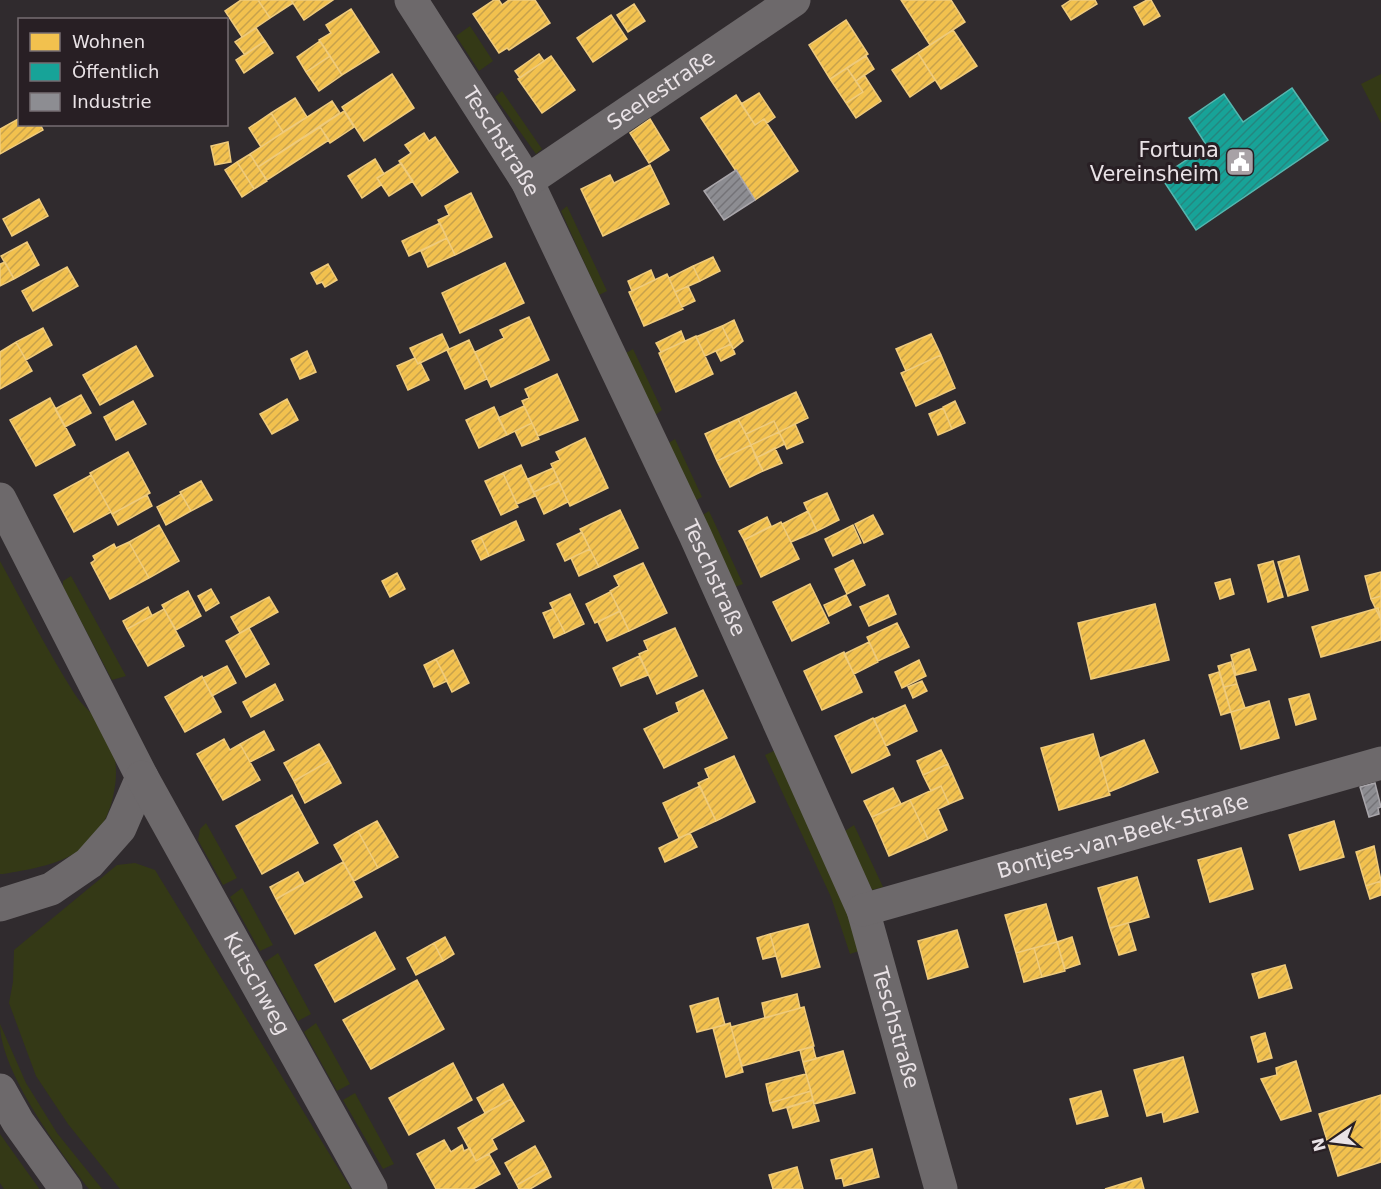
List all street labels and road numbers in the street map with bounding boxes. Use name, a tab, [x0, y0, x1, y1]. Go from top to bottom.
street label: Seelestraße	[603, 45, 719, 135]
street label: Teschstraße	[457, 82, 544, 200]
street label: Teschstraße	[677, 515, 751, 640]
street label: Bontjes-van-Beek-Straße	[994, 789, 1251, 883]
street label: Kutschweg	[219, 928, 295, 1039]
street label: Teschstraße	[867, 963, 924, 1091]

